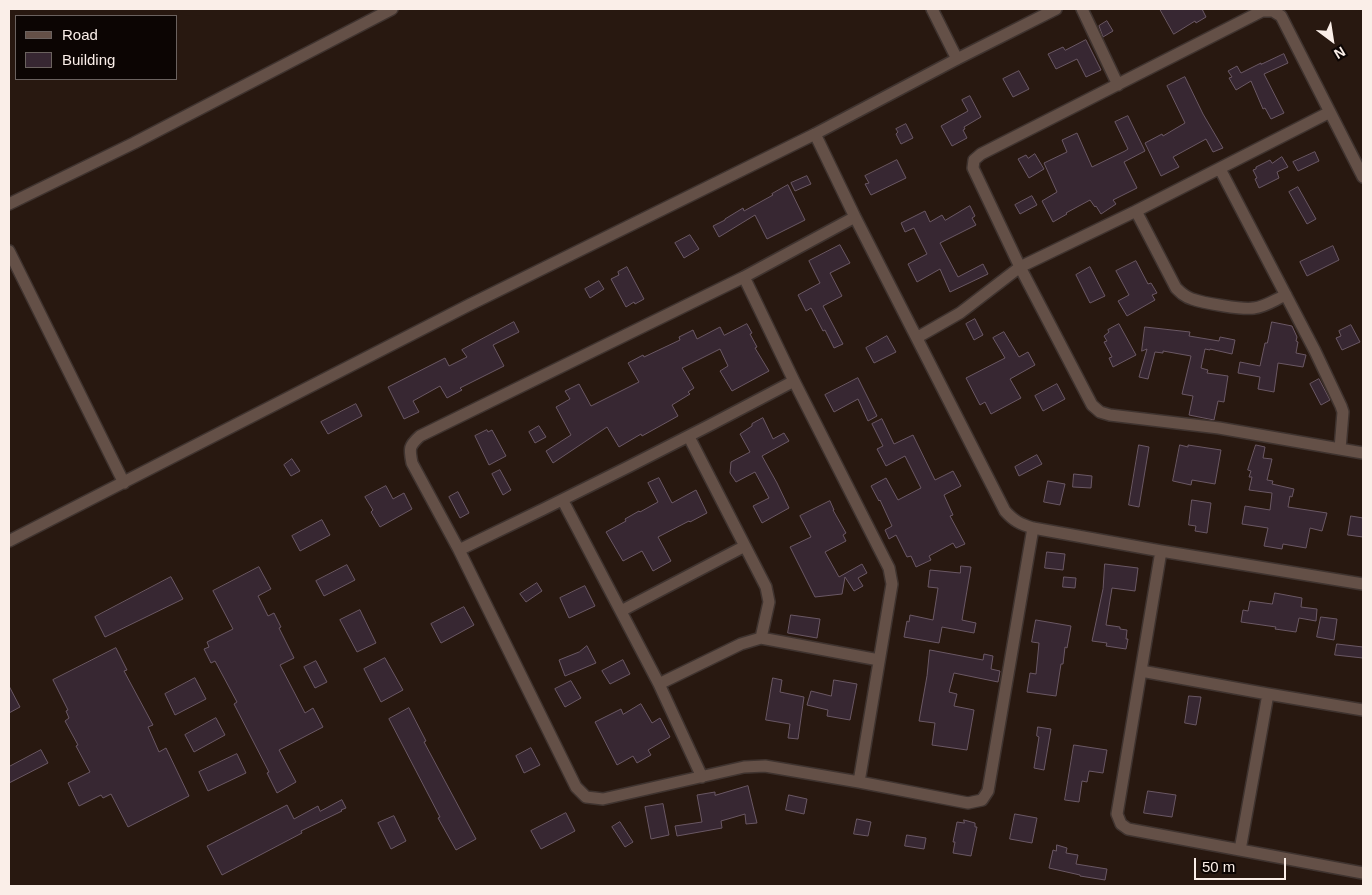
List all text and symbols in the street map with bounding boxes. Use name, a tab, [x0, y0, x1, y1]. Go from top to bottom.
legend	[15, 15, 178, 80]
north arrow	[1307, 15, 1357, 65]
text: Road	[62, 26, 98, 43]
text: N	[1331, 43, 1348, 62]
text: Building	[62, 51, 115, 68]
scale bar	[1197, 848, 1290, 880]
text: 50 m	[1202, 858, 1235, 875]

